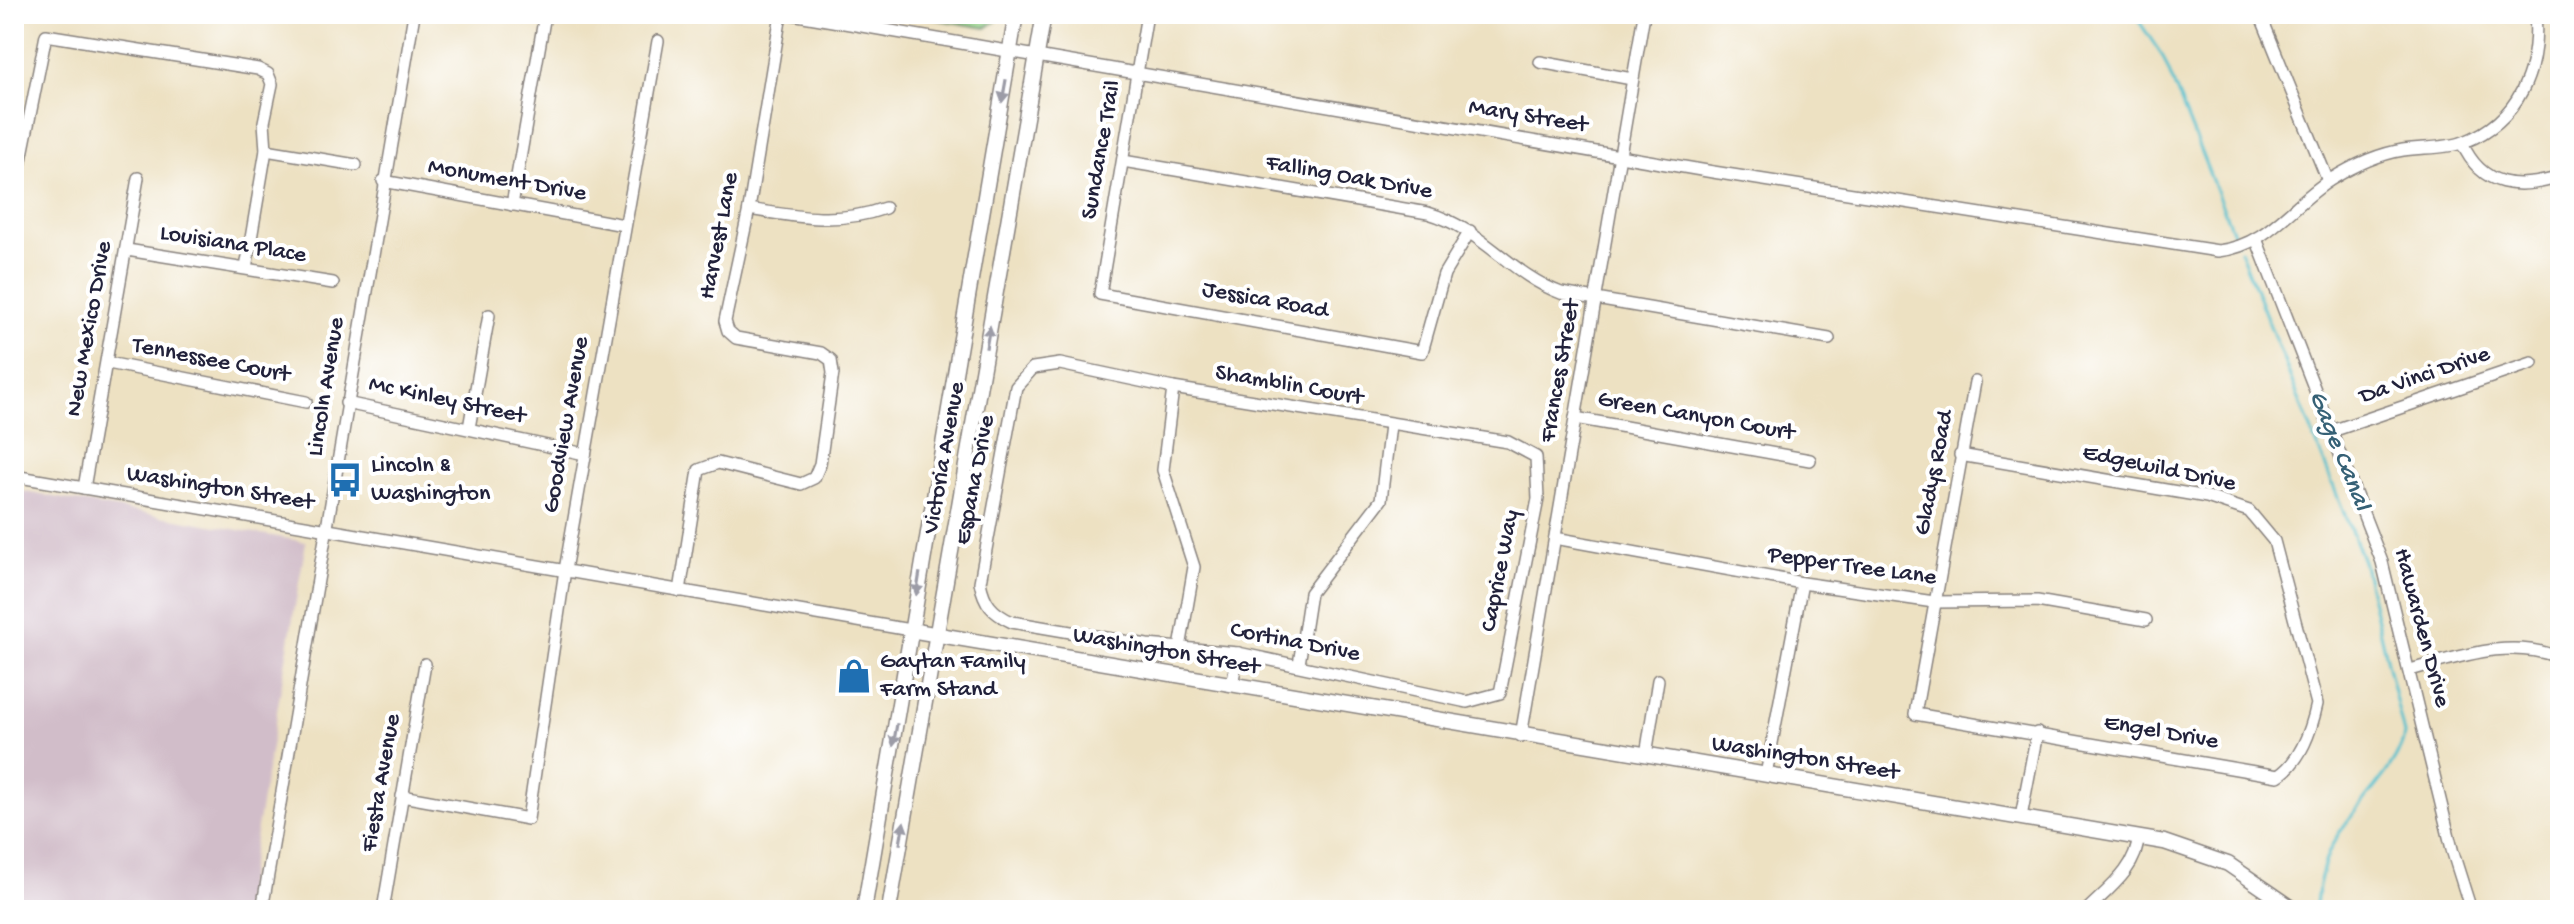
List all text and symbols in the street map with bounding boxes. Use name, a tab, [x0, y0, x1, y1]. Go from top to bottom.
street label: Sundance Trail	[1076, 78, 1128, 222]
one-way arrow	[997, 79, 1009, 104]
street label: Mary Street	[1466, 93, 1592, 141]
street label: Falling Oak Drive	[1262, 149, 1435, 207]
street label: Monument Drive	[425, 153, 589, 209]
street label: Harvest Lane	[693, 169, 747, 302]
street label: Louisiana Place	[158, 219, 309, 271]
street label: New Mexico Drive	[60, 238, 120, 419]
street label: Jessica Road	[1200, 276, 1332, 327]
street label: Frances Street	[1534, 295, 1588, 446]
street label: Lincoln Avenue	[302, 315, 352, 459]
one-way arrow	[983, 324, 995, 349]
street label: Tennessee Court	[128, 331, 294, 391]
street label: Goodview Avenue	[537, 334, 597, 516]
street label: Da Vinci Drive	[2354, 340, 2495, 412]
street label: Shamblin Court	[1213, 359, 1367, 414]
street label: Mc Kinley Street	[366, 370, 530, 432]
street label: Victoria Avenue	[917, 379, 973, 537]
street label: Green Canyon Court	[1595, 385, 1799, 449]
water label: Gage Canal	[2300, 387, 2376, 517]
street label: Gladys Road	[1909, 406, 1962, 538]
street label: Espana Drive	[949, 412, 1003, 547]
street label: Edgewild Drive	[2080, 439, 2239, 500]
place label: Lincoln & Washington	[371, 452, 491, 509]
street label: Washington Street	[124, 460, 318, 518]
bus stop icon: Lincoln & Washington	[326, 461, 364, 499]
street label: Caprice Way	[1475, 507, 1527, 634]
street label: Pepper Tree Lane	[1765, 541, 1939, 593]
street label: Hawarden Drive	[2386, 545, 2456, 711]
one-way arrow	[911, 572, 923, 597]
street label: Cortina Drive	[1228, 616, 1363, 670]
street label: Washington Street	[1070, 621, 1264, 683]
place label: Gaytan Family Farm Stand	[879, 648, 1026, 705]
shop icon: Gaytan Family Farm Stand	[835, 657, 873, 695]
street label: Engel Drive	[2102, 709, 2221, 757]
street label: Fiesta Avenue	[355, 711, 409, 855]
one-way arrow	[888, 723, 900, 748]
street label: Washington Street	[1709, 730, 1903, 788]
one-way arrow	[896, 820, 909, 845]

